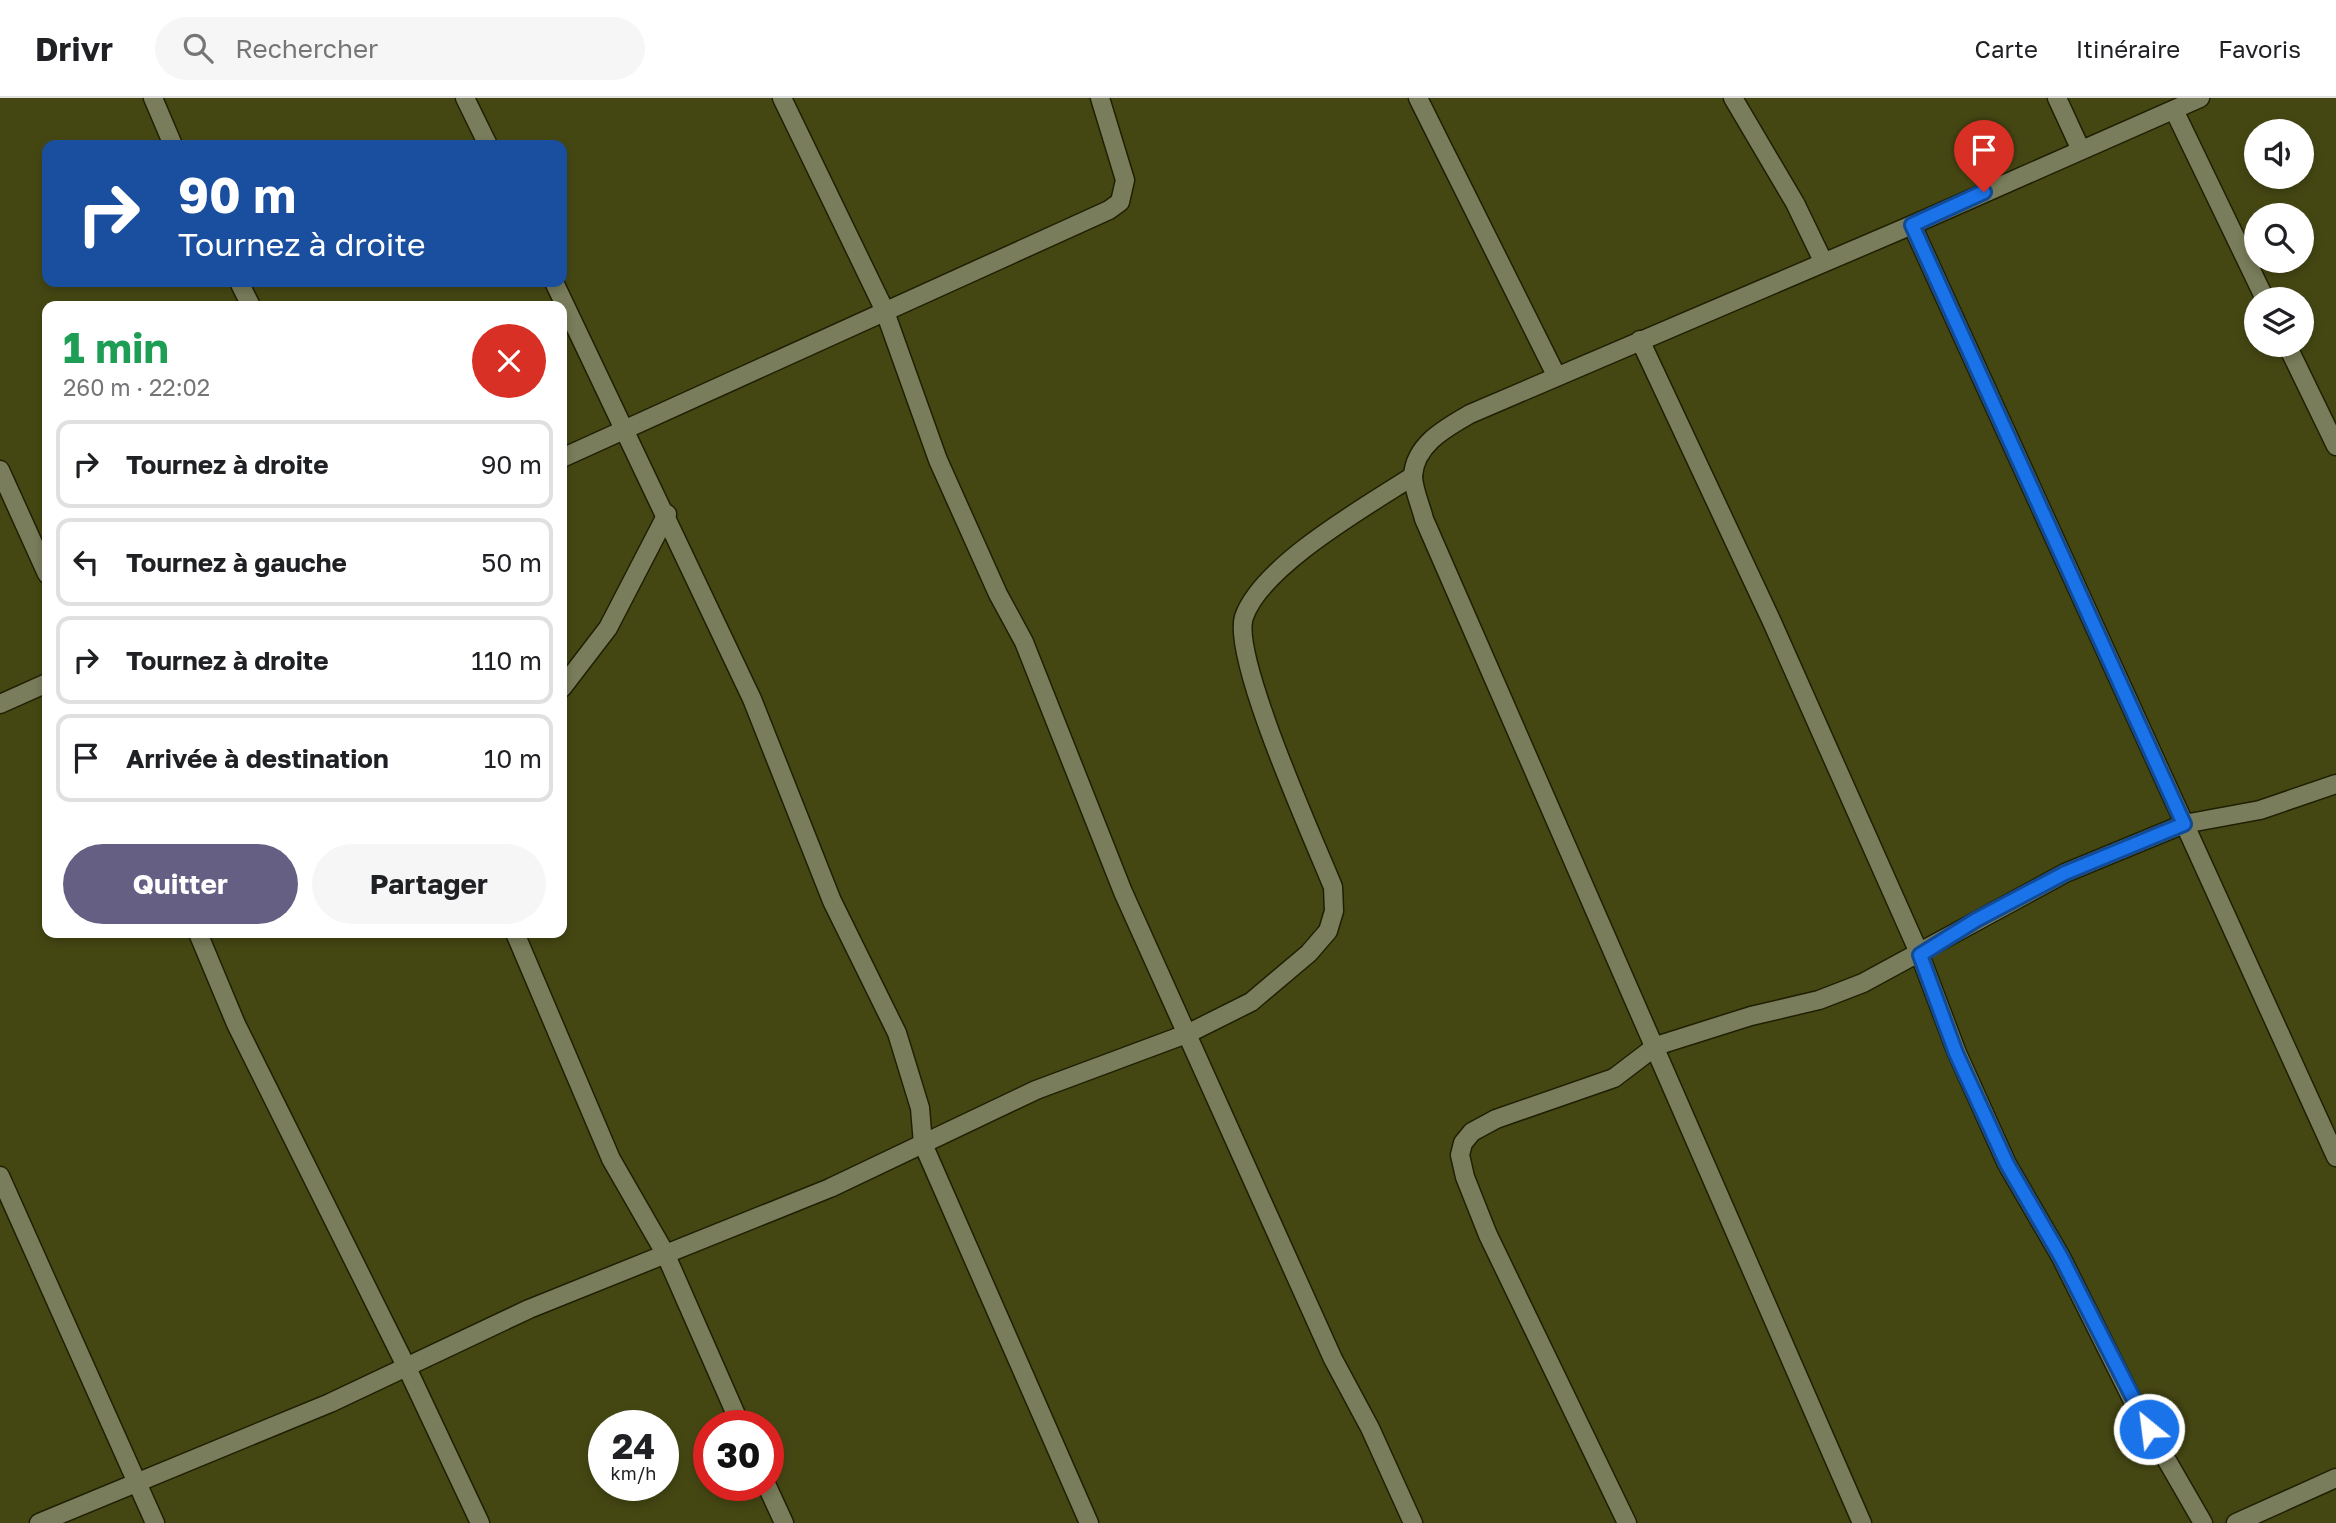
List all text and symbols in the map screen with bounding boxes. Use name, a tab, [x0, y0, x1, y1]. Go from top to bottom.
search box	[155, 17, 645, 80]
text: Drivr	[35, 29, 113, 68]
icon: search	[179, 29, 217, 67]
text: Rechercher	[235, 33, 378, 64]
text: Carte	[1975, 34, 2038, 63]
text: Itinéraire	[2076, 34, 2180, 63]
text: Favoris	[2218, 34, 2301, 63]
map controls	[2244, 119, 2314, 357]
button: sound	[2244, 119, 2314, 189]
pin	[1954, 120, 2014, 192]
icon: arrive	[1965, 131, 2003, 169]
text: 90 m	[178, 165, 296, 224]
icon: right	[63, 168, 154, 259]
button: search	[2244, 203, 2314, 273]
text: Tournez à droite	[178, 225, 426, 263]
button: layers	[2244, 287, 2314, 357]
text: 1 min	[63, 322, 169, 372]
button: close	[472, 324, 546, 398]
text: 260 m · 22:02	[63, 373, 210, 401]
icon: right	[67, 445, 105, 483]
text: Tournez à droite	[126, 449, 329, 480]
text: 90 m	[481, 449, 542, 480]
icon: left	[67, 543, 105, 581]
text: Tournez à gauche	[126, 547, 347, 578]
text: 50 m	[481, 547, 542, 578]
icon: right	[67, 641, 105, 679]
text: Tournez à droite	[126, 645, 329, 676]
text: 110 m	[471, 645, 542, 676]
icon: arrive	[67, 739, 105, 777]
text: Arrivée à destination	[126, 743, 389, 774]
text: 10 m	[484, 743, 542, 774]
button: Quitter	[63, 844, 298, 924]
button: Partager	[312, 844, 546, 924]
position arrow	[2112, 1392, 2186, 1466]
speed limit sign: 30	[693, 1410, 784, 1501]
text: 24	[612, 1425, 655, 1467]
text: km/h	[611, 1462, 656, 1484]

